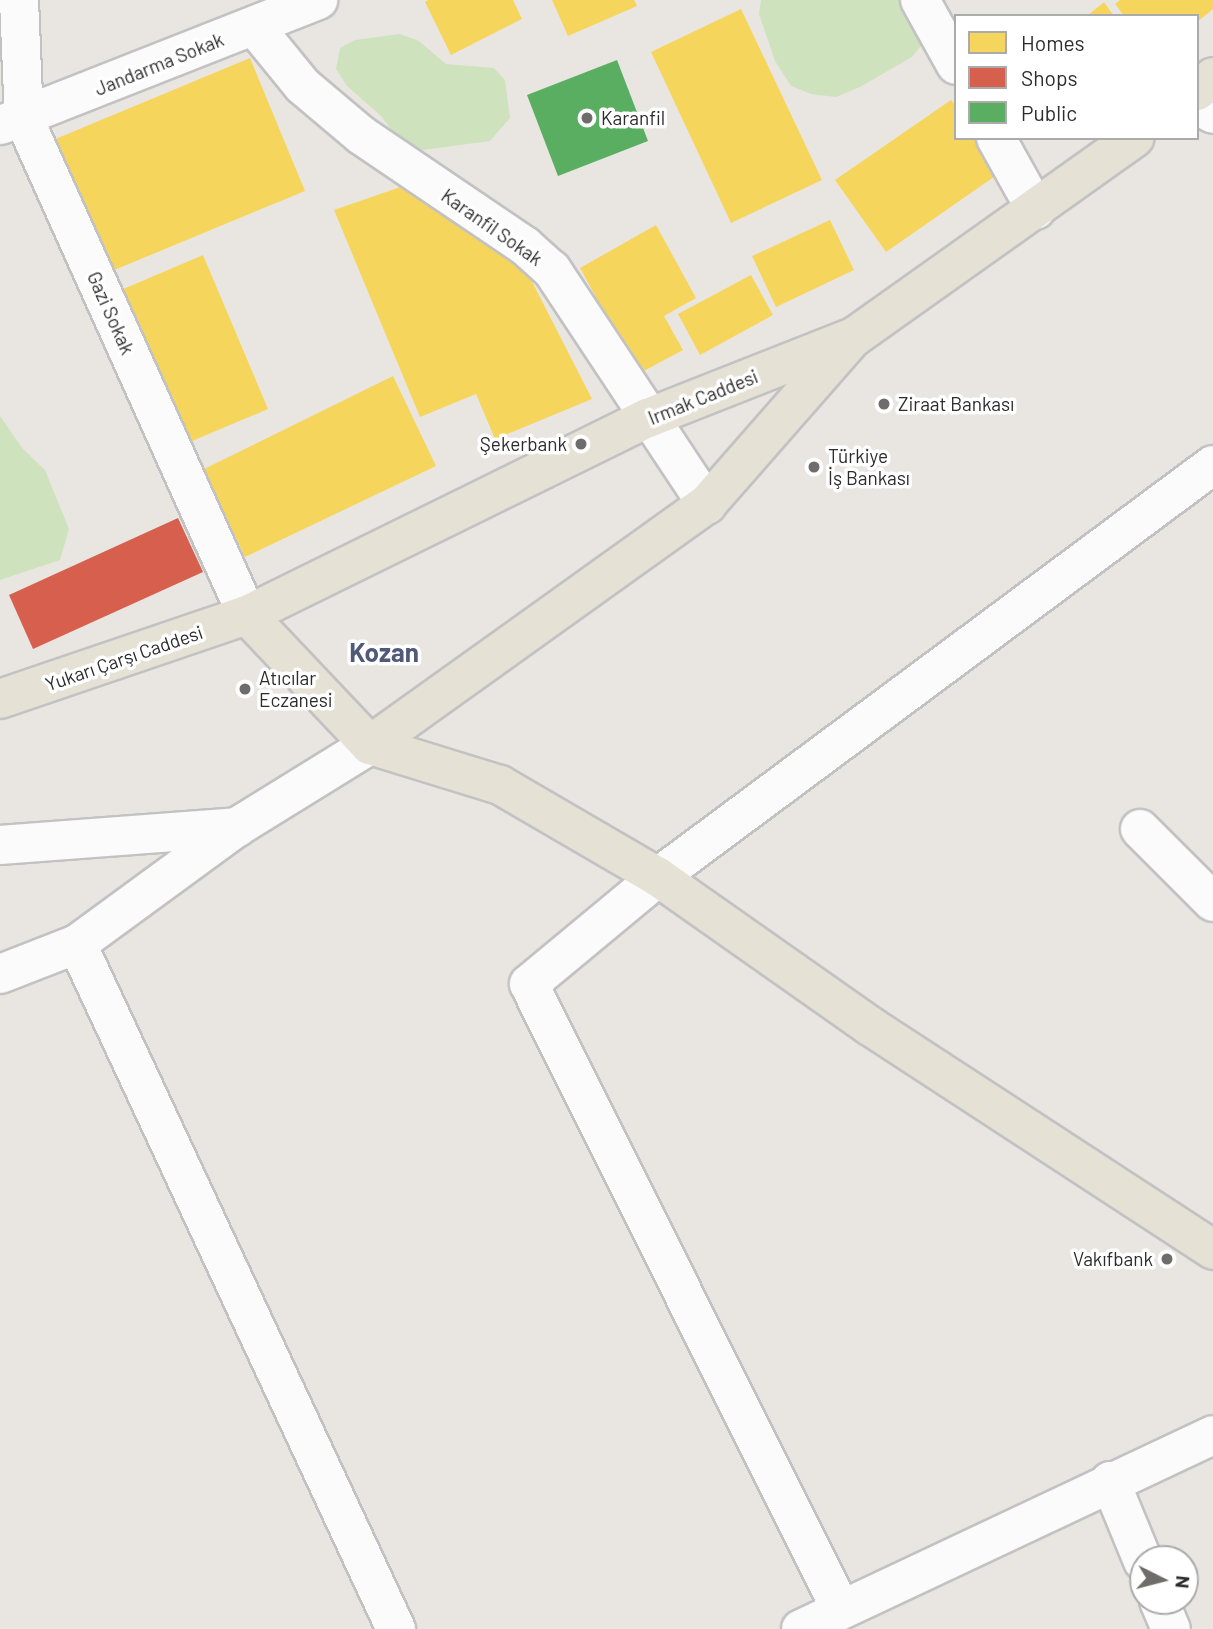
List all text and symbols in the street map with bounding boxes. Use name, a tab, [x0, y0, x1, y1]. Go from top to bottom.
legend	[954, 14, 1199, 140]
street label: Jandarma Sokak	[91, 28, 227, 100]
text: Homes	[1021, 30, 1085, 55]
text: Shops	[1021, 65, 1078, 90]
text: Public	[1021, 100, 1077, 125]
place label: Karanfil	[601, 107, 665, 129]
marker: Karanfil	[579, 110, 595, 126]
street label: Karanfil Sokak	[437, 184, 547, 270]
street label: Gazi Sokak	[83, 268, 139, 358]
street label: Irmak Caddesi	[645, 365, 761, 429]
place label: Ziraat Bankası	[898, 393, 1014, 415]
marker: Ziraat Bankası	[876, 396, 892, 412]
place label: Şekerbank	[480, 433, 567, 455]
marker: Şekerbank	[573, 436, 589, 452]
place label: Türkiye İş Bankası	[828, 445, 910, 489]
marker: Türkiye İş Bankası	[806, 459, 822, 475]
street label: Yukarı Çarşı Caddesi	[42, 620, 206, 696]
district label: Kozan	[349, 636, 419, 668]
place label: Atıcılar Eczanesi	[259, 667, 333, 711]
marker: Atıcılar Eczanesi	[237, 681, 253, 697]
place label: Vakıfbank	[1073, 1248, 1153, 1270]
marker: Vakıfbank	[1159, 1251, 1175, 1267]
north arrow	[1129, 1545, 1199, 1615]
text: N	[1171, 1575, 1195, 1590]

